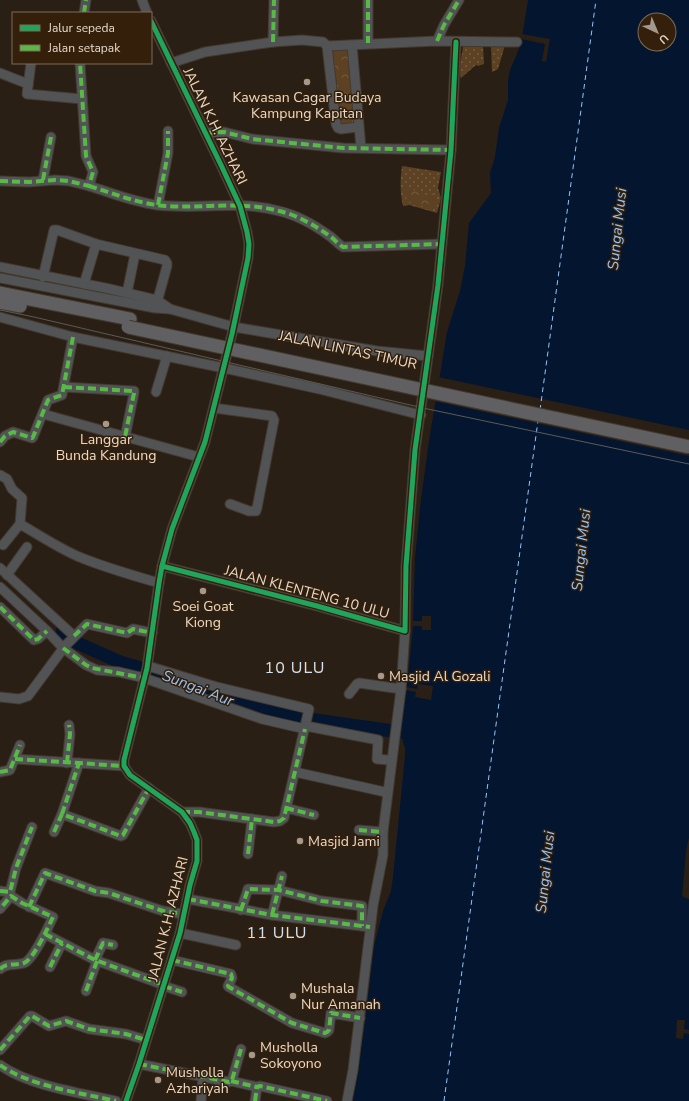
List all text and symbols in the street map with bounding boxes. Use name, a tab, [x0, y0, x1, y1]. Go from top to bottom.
legend	[12, 12, 152, 64]
north arrow	[637, 12, 677, 52]
text: Jalur sepeda	[47, 20, 115, 36]
text: U	[655, 31, 672, 47]
text: Jalan setapak	[47, 40, 121, 56]
street label: JALAN K.H. AZHARI	[178, 63, 252, 188]
marker: Kawasan Cagar Budaya Kampung Kapitan	[302, 77, 312, 87]
place label: Kawasan Cagar Budaya Kampung Kapitan	[232, 88, 382, 123]
water label: Sungai Musi	[603, 187, 631, 271]
street label: JALAN LINTAS TIMUR	[276, 326, 419, 374]
marker: Langgar Bunda Kandung	[101, 419, 111, 429]
place label: Langgar Bunda Kandung	[56, 430, 156, 465]
water label: Sungai Musi	[567, 508, 595, 592]
street label: JALAN KLENTENG 10 ULU	[222, 561, 391, 623]
marker: Soei Goat Kiong	[198, 586, 208, 596]
place label: Soei Goat Kiong	[173, 597, 234, 632]
district label: 10 ULU	[265, 657, 325, 679]
water label: Sungai Aur	[159, 665, 237, 711]
place label: Masjid Al Gozali	[389, 667, 490, 686]
marker: Masjid Al Gozali	[376, 671, 386, 681]
water label: Sungai Musi	[531, 830, 559, 914]
place label: Masjid Jami	[308, 832, 380, 851]
marker: Masjid Jami	[295, 836, 305, 846]
street label: JALAN K.H. AZHARI	[143, 855, 193, 984]
district label: 11 ULU	[247, 922, 307, 944]
place label: Mushala Nur Amanah	[301, 979, 381, 1014]
marker: Mushala Nur Amanah	[288, 991, 298, 1001]
place label: Musholla Sokoyono	[260, 1038, 322, 1073]
marker: Musholla Sokoyono	[247, 1050, 257, 1060]
place label: Musholla Azhariyah	[166, 1063, 229, 1098]
marker: Musholla Azhariyah	[153, 1075, 163, 1085]

